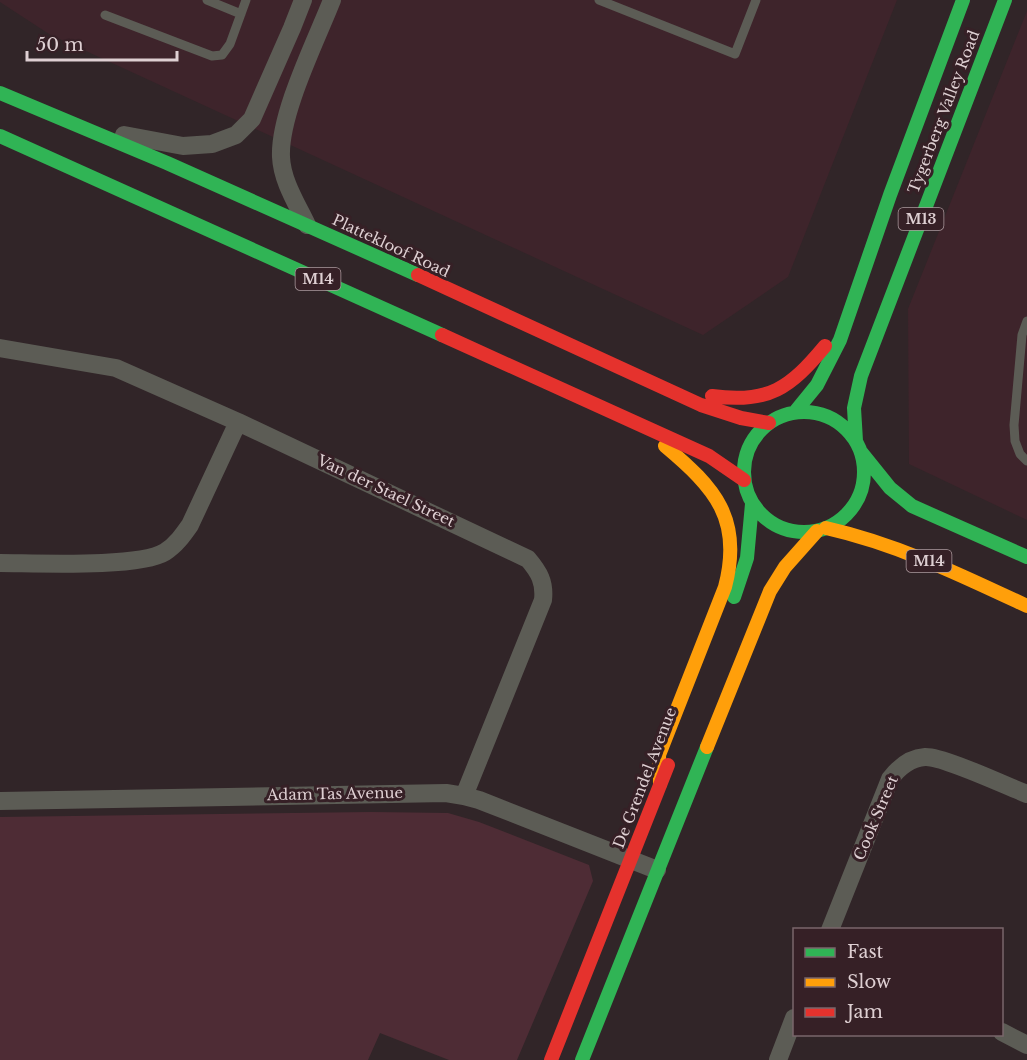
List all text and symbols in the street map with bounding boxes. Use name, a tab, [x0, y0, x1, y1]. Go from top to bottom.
scale bar	[27, 24, 177, 62]
street label: Tygerberg Valley Road	[904, 28, 983, 196]
text: 50 m	[36, 34, 84, 56]
road number: M13	[898, 208, 944, 230]
street label: Plattekloof Road	[329, 210, 453, 281]
road number: M14	[296, 268, 340, 290]
street label: Van der Stael Street	[314, 450, 458, 531]
road number: M14	[906, 550, 952, 572]
street label: De Grendel Avenue	[609, 705, 680, 851]
street label: Cook Street	[849, 772, 902, 863]
street label: Adam Tas Avenue	[266, 783, 403, 804]
legend	[793, 928, 1003, 1036]
text: Fast	[847, 941, 884, 963]
text: Slow	[847, 971, 892, 993]
text: Jam	[845, 1001, 883, 1023]

